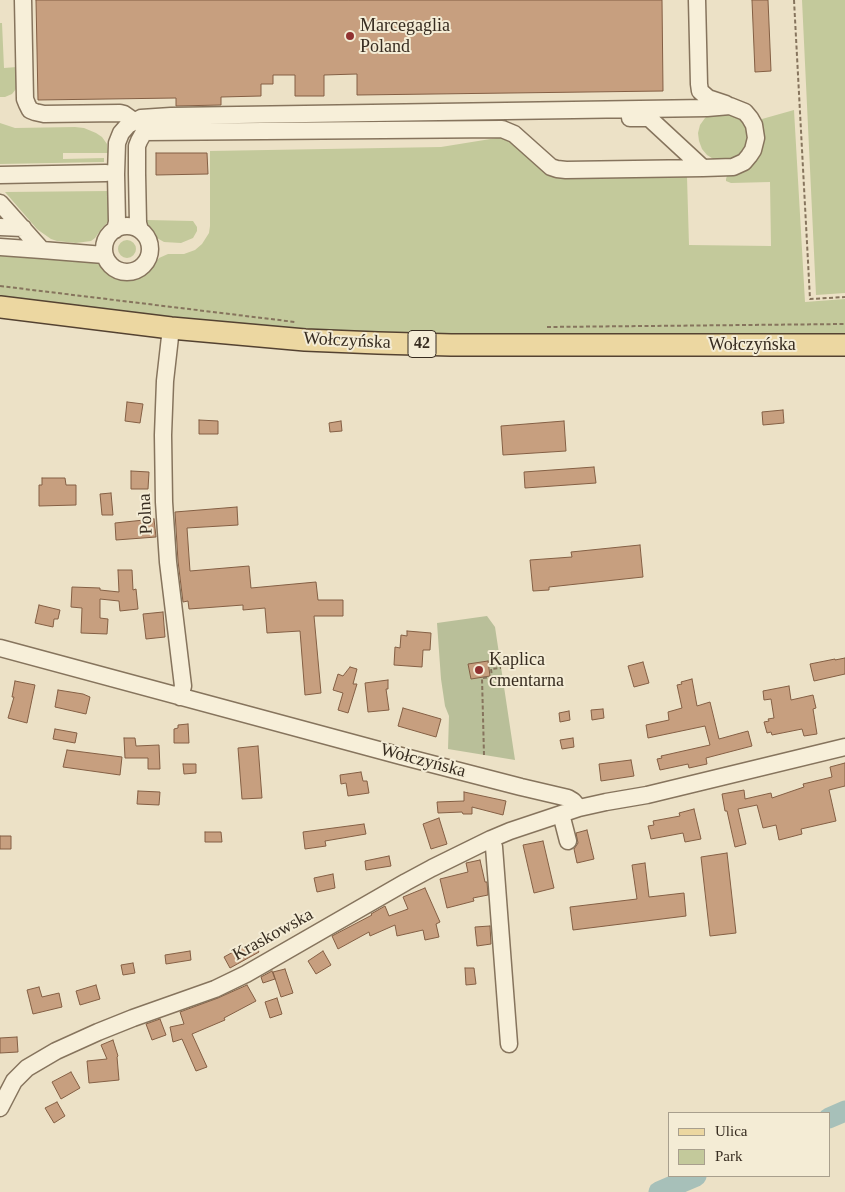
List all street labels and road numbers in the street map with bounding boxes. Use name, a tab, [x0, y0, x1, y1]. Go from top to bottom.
street label: Wołczyńska	[303, 328, 391, 354]
road number: 42	[408, 330, 436, 358]
street label: Wołczyńska	[708, 334, 796, 356]
street label: Polna	[134, 493, 158, 535]
street label: Wołczyńska	[378, 739, 468, 783]
street label: Kraskowska	[229, 904, 317, 966]

